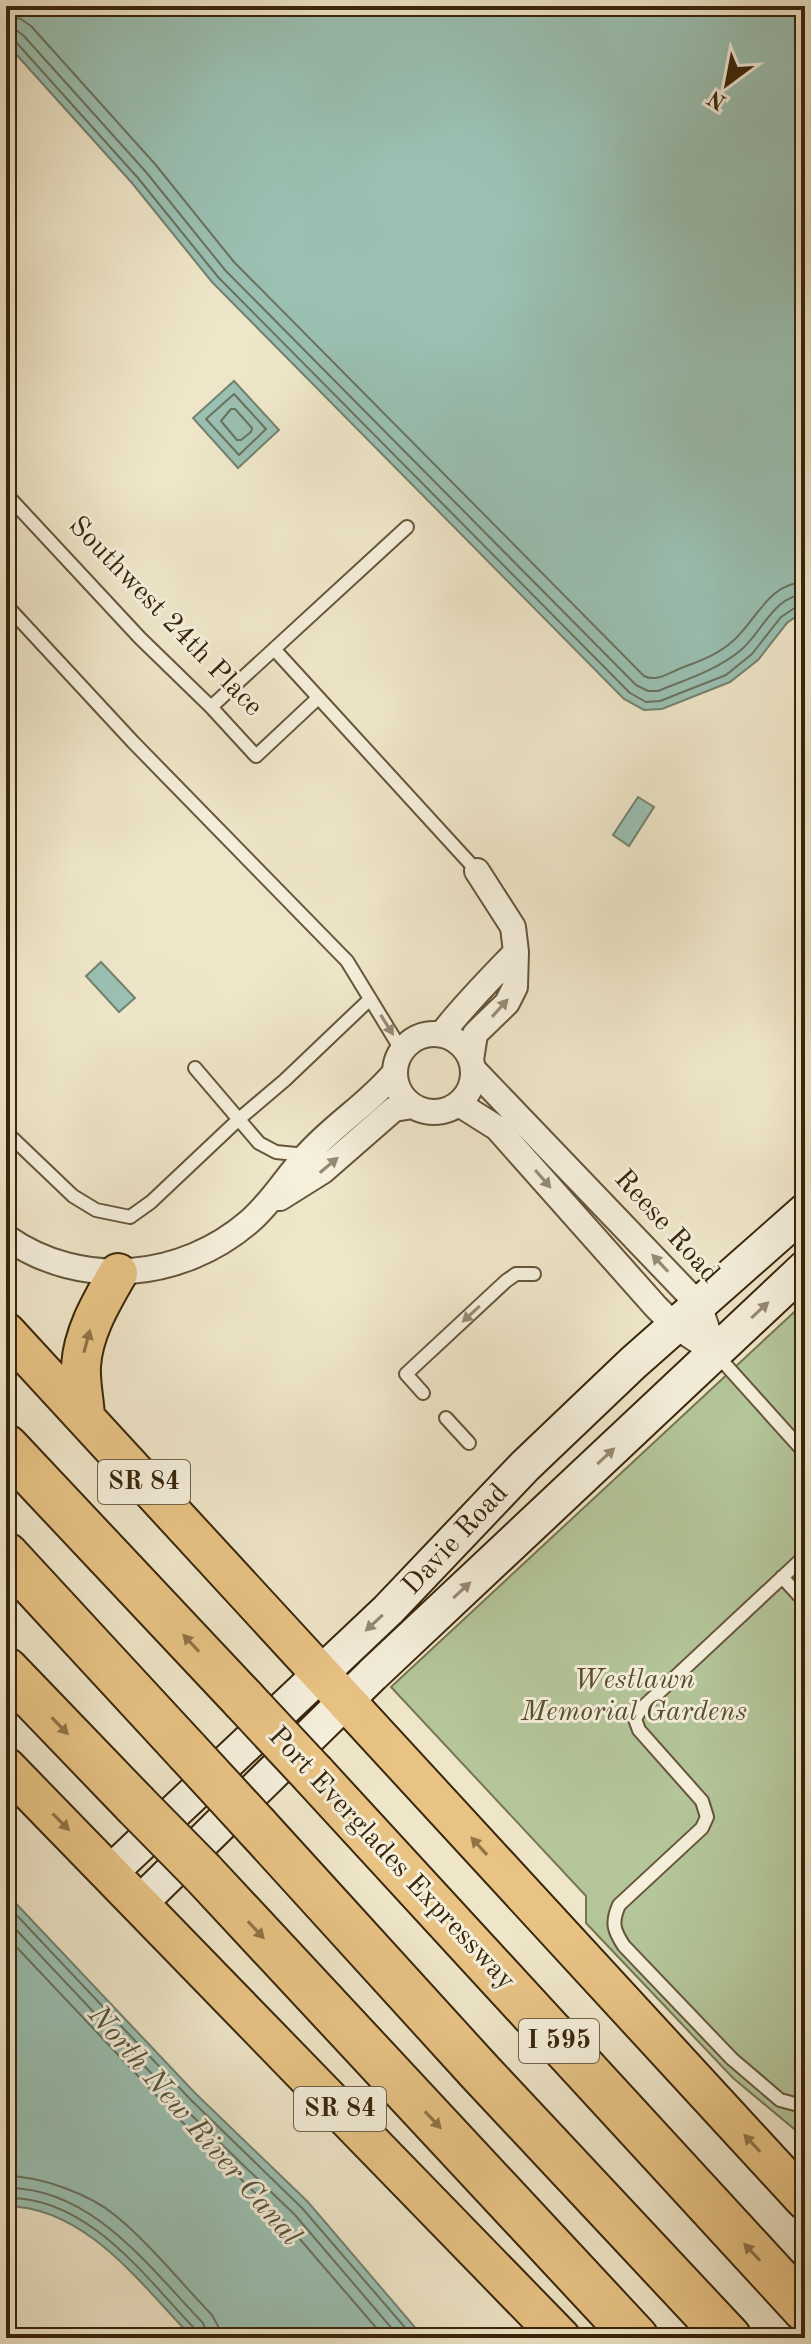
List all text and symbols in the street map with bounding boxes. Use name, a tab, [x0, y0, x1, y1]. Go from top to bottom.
north arrow	[687, 44, 767, 124]
text: N	[704, 85, 730, 113]
street label: Southwest 24th Place	[63, 512, 267, 722]
one-way arrow	[491, 999, 508, 1019]
one-way arrow	[380, 1014, 394, 1036]
one-way arrow	[319, 1157, 339, 1174]
street label: Reese Road	[608, 1165, 724, 1289]
one-way arrow	[534, 1169, 551, 1189]
one-way arrow	[652, 1254, 670, 1273]
one-way arrow	[750, 1301, 769, 1319]
one-way arrow	[462, 1304, 481, 1322]
one-way arrow	[81, 1329, 93, 1354]
one-way arrow	[596, 1447, 615, 1465]
road number: SR 84	[98, 1460, 190, 1504]
street label: Davie Road	[398, 1479, 514, 1601]
one-way arrow	[452, 1581, 471, 1600]
one-way arrow	[365, 1614, 384, 1632]
one-way arrow	[182, 1634, 200, 1653]
park label: Westlawn Memorial Gardens	[520, 1667, 747, 1727]
one-way arrow	[51, 1716, 69, 1735]
street label: Port Everglades Expressway	[262, 1722, 520, 1996]
one-way arrow	[51, 1812, 70, 1831]
one-way arrow	[471, 1837, 488, 1857]
one-way arrow	[247, 1920, 265, 1939]
water label: North New River Canal	[81, 1999, 306, 2252]
road number: I 595	[519, 2019, 599, 2063]
road number: SR 84	[294, 2087, 386, 2131]
one-way arrow	[424, 2111, 442, 2130]
one-way arrow	[743, 2134, 761, 2153]
one-way arrow	[744, 2243, 762, 2262]

